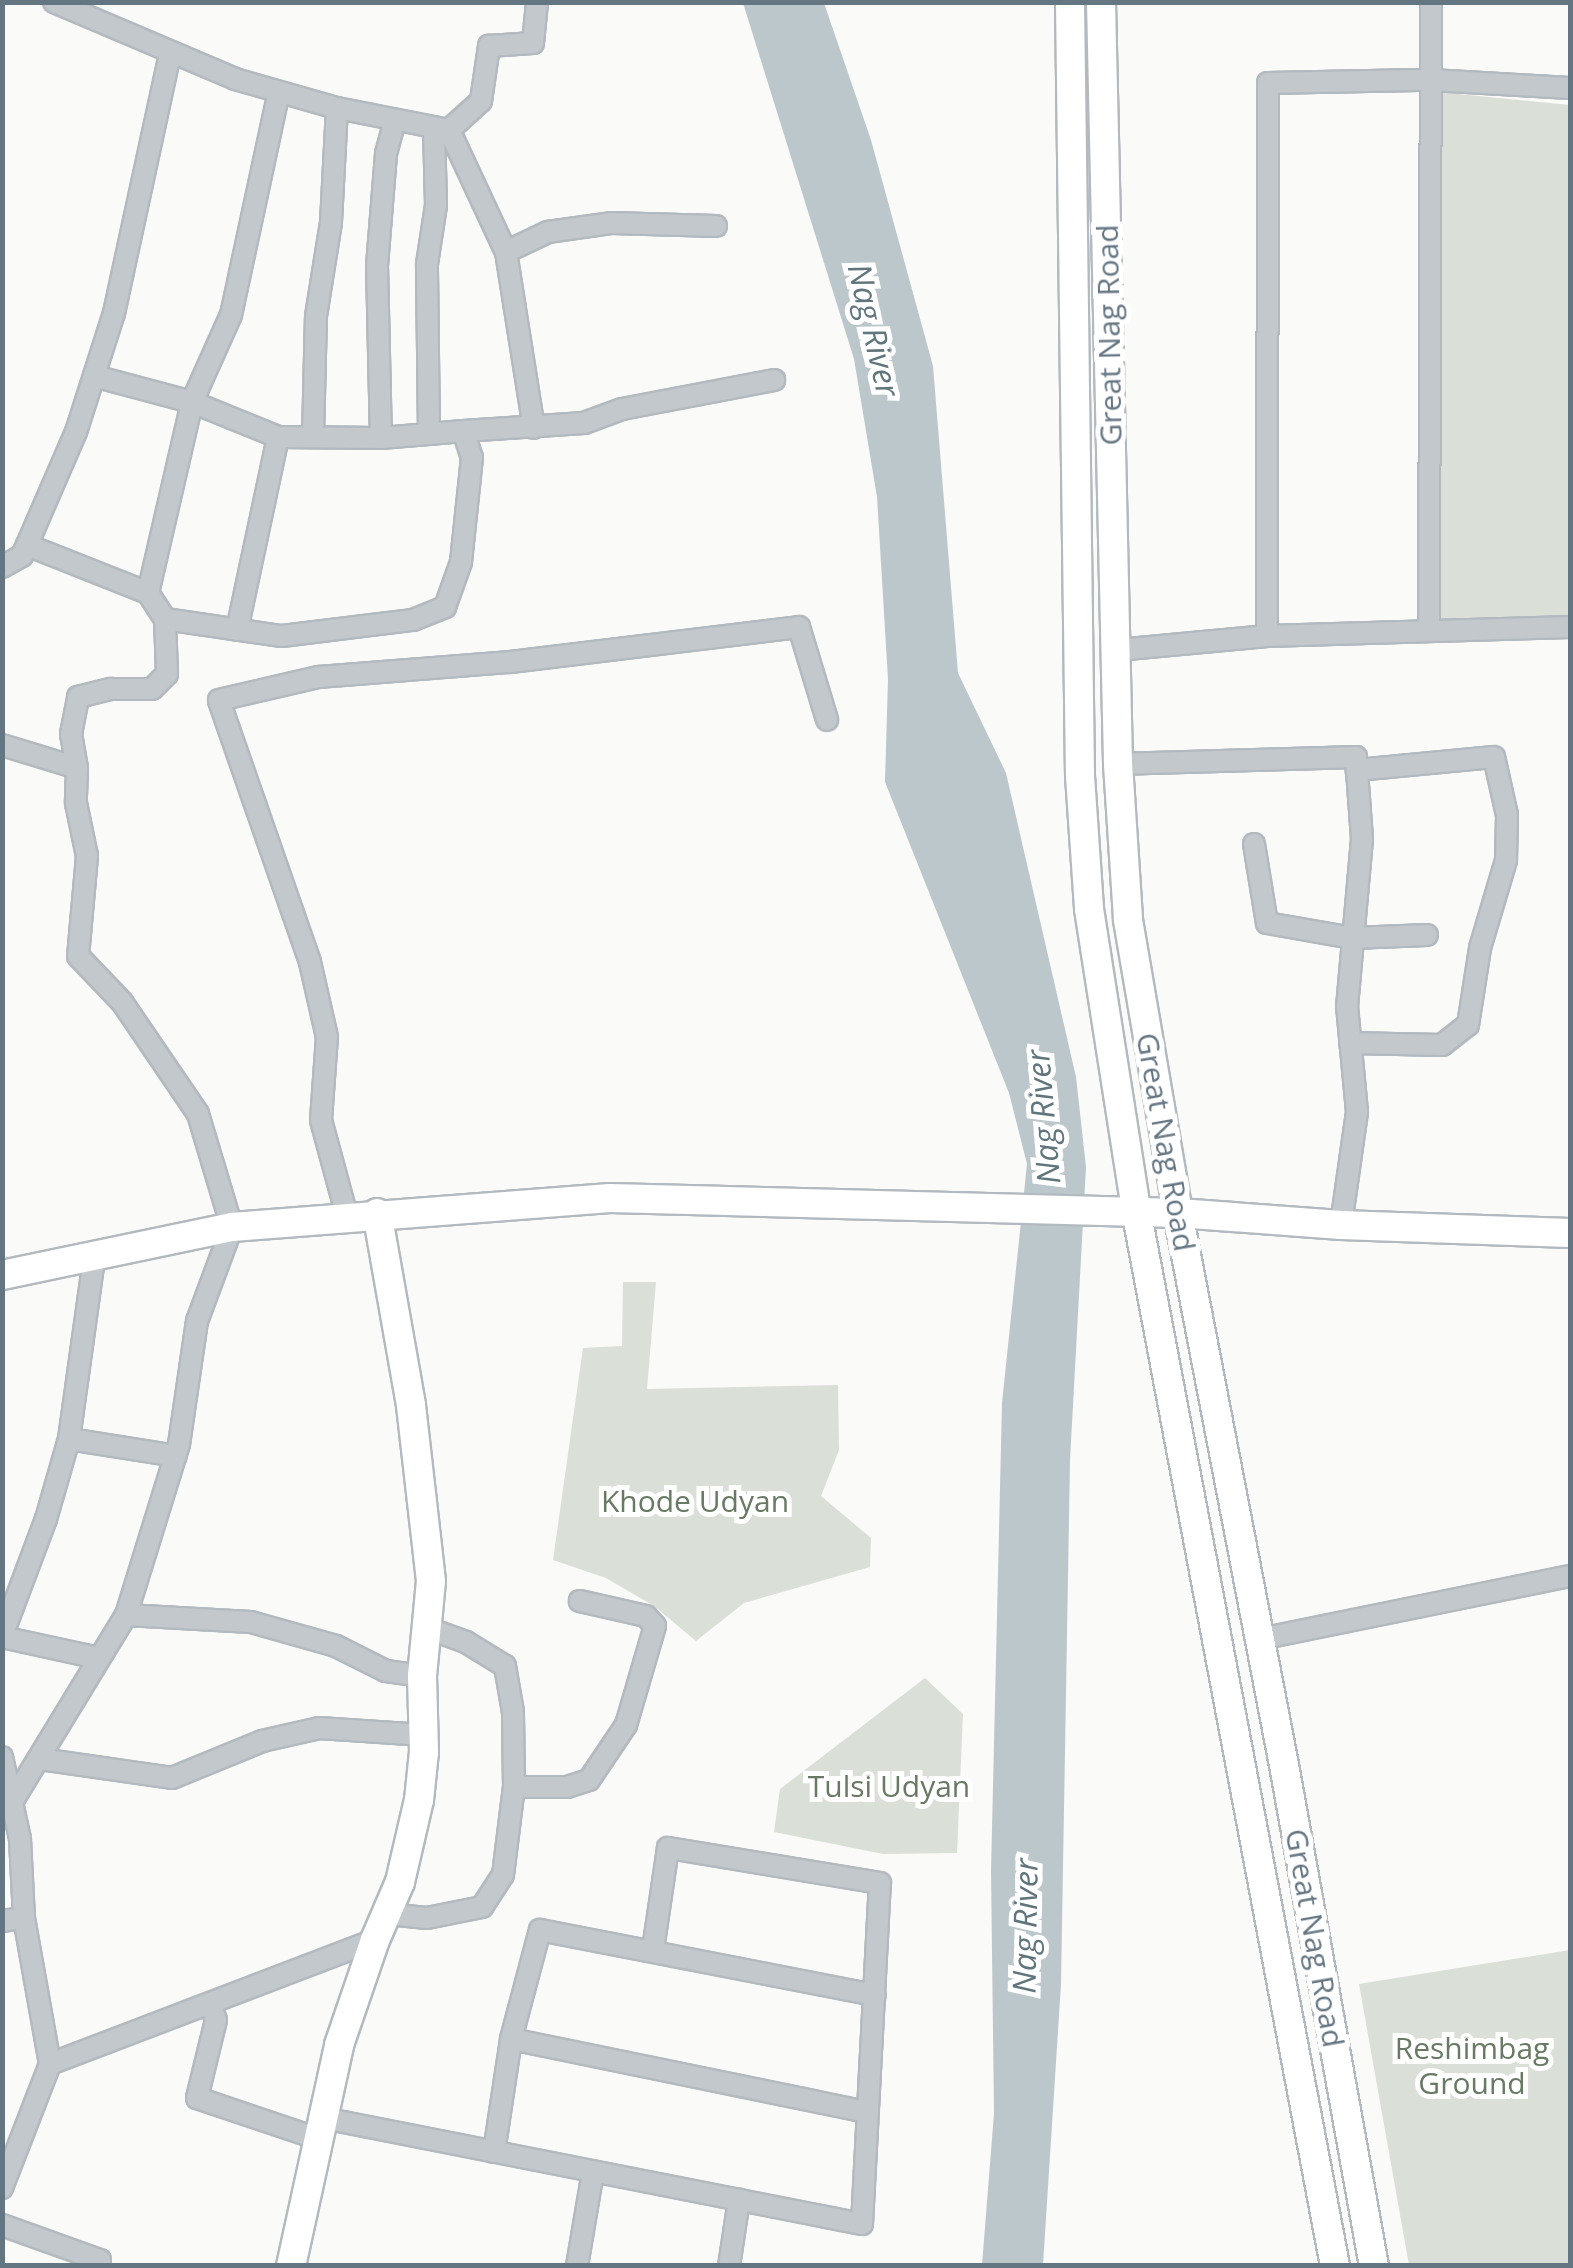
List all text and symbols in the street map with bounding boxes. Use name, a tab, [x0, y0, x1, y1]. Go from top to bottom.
street label: Great Nag Road	[1089, 224, 1129, 446]
water label: Nag River	[840, 260, 908, 400]
street label: Great Nag Road	[1129, 1030, 1203, 1254]
water label: Nag River	[1018, 1048, 1068, 1186]
park label: Khode Udyan	[601, 1483, 789, 1519]
park label: Tulsi Udyan	[808, 1768, 970, 1804]
street label: Great Nag Road	[1278, 1826, 1352, 2050]
water label: Nag River	[1005, 1858, 1045, 1994]
park label: Reshimbag Ground	[1395, 2030, 1549, 2100]

